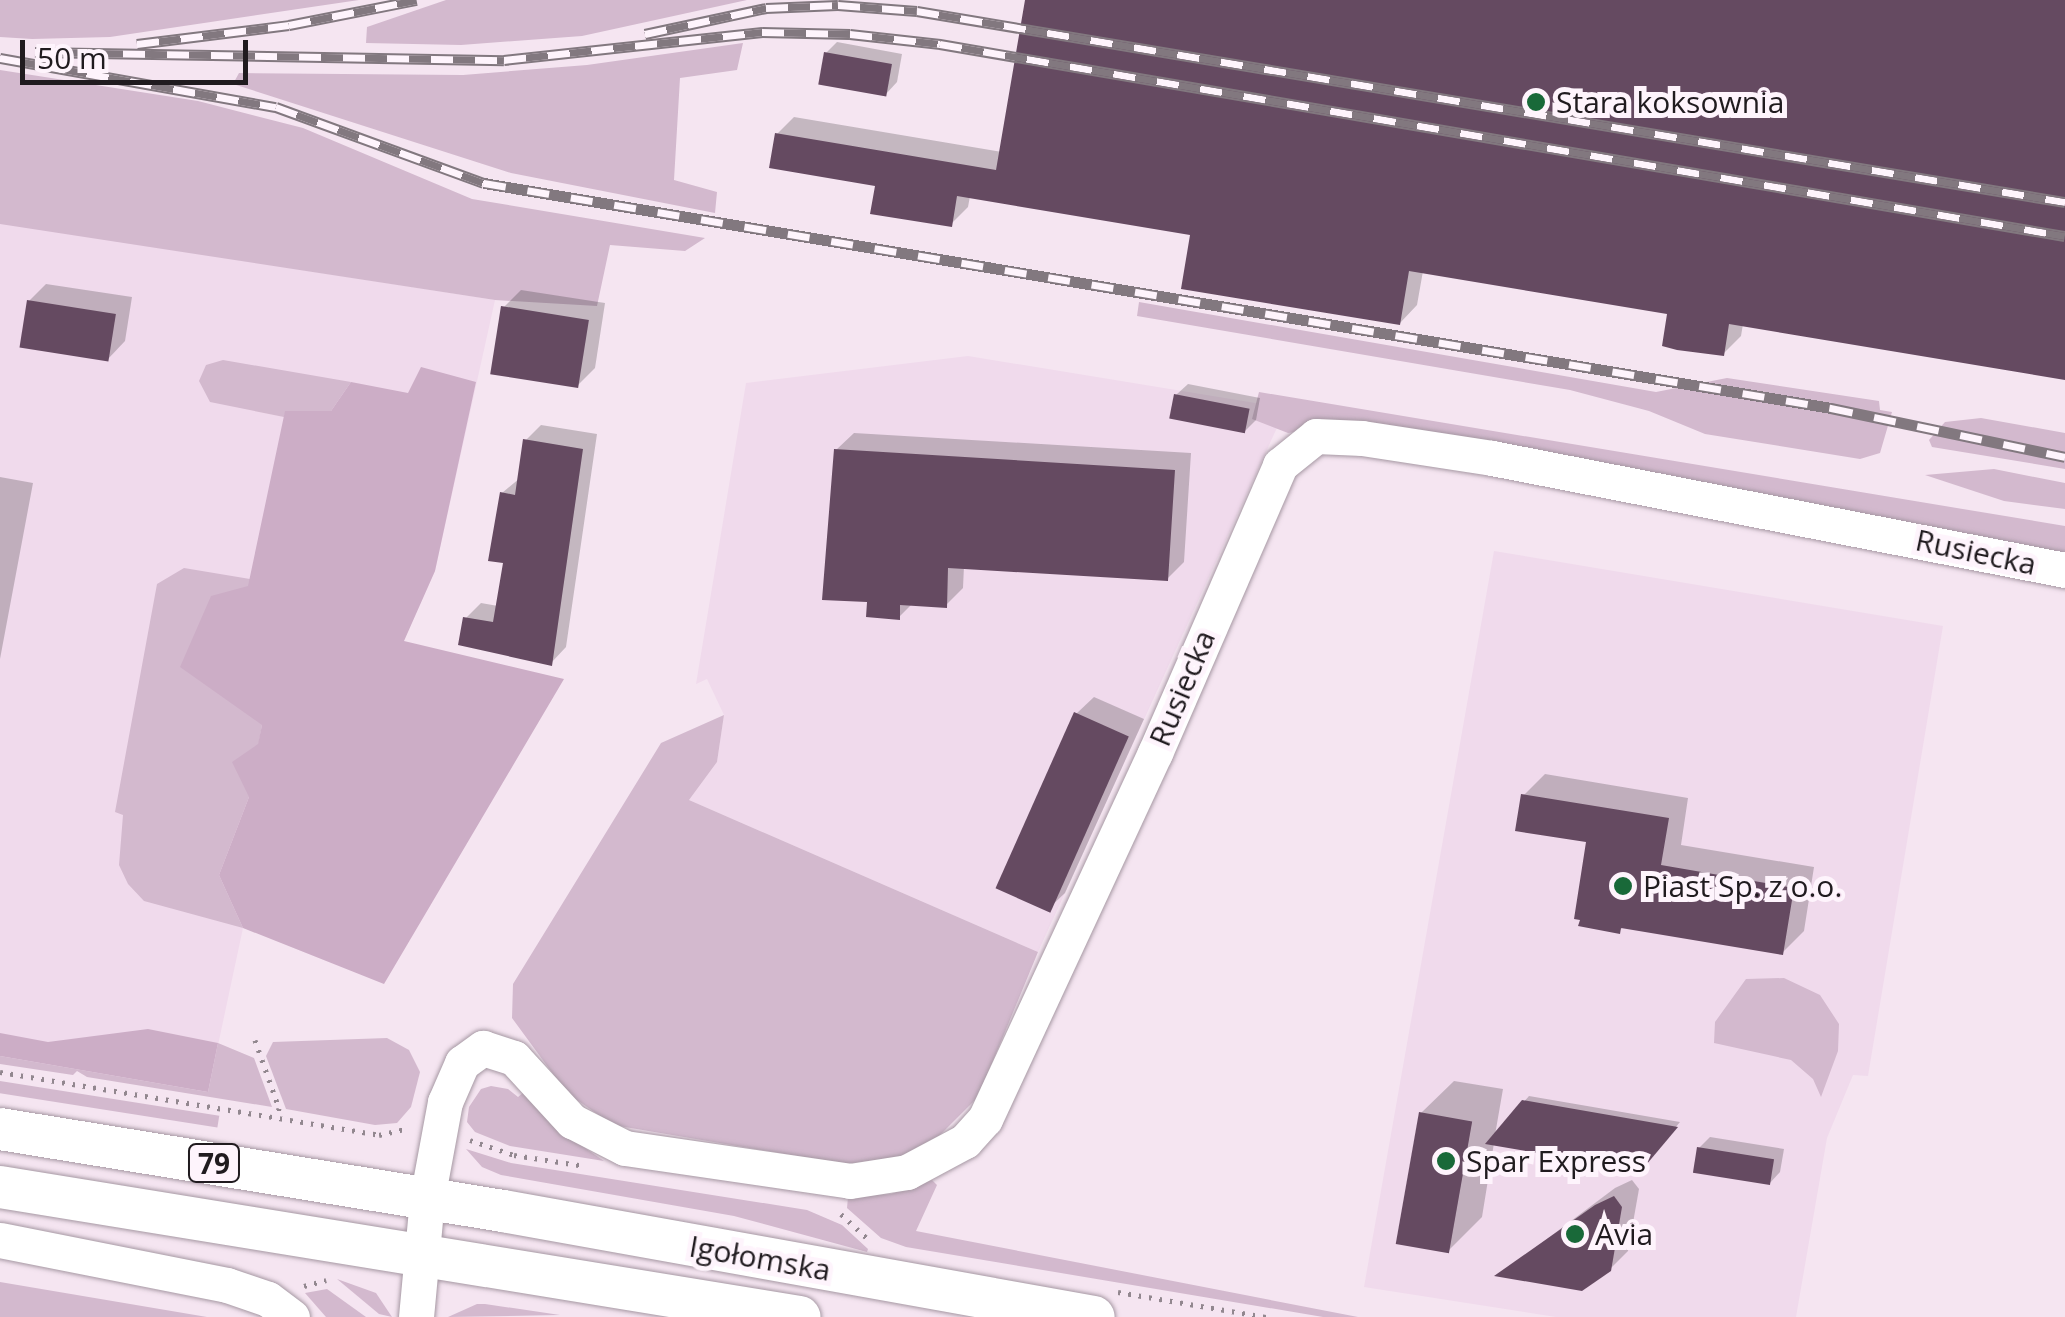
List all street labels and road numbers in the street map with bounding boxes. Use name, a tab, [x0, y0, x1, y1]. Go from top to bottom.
street label: Rusiecka	[1912, 522, 2040, 582]
street label: Rusiecka	[1142, 625, 1222, 751]
road number: 79	[186, 1140, 242, 1186]
street label: Igołomska	[687, 1228, 833, 1288]

